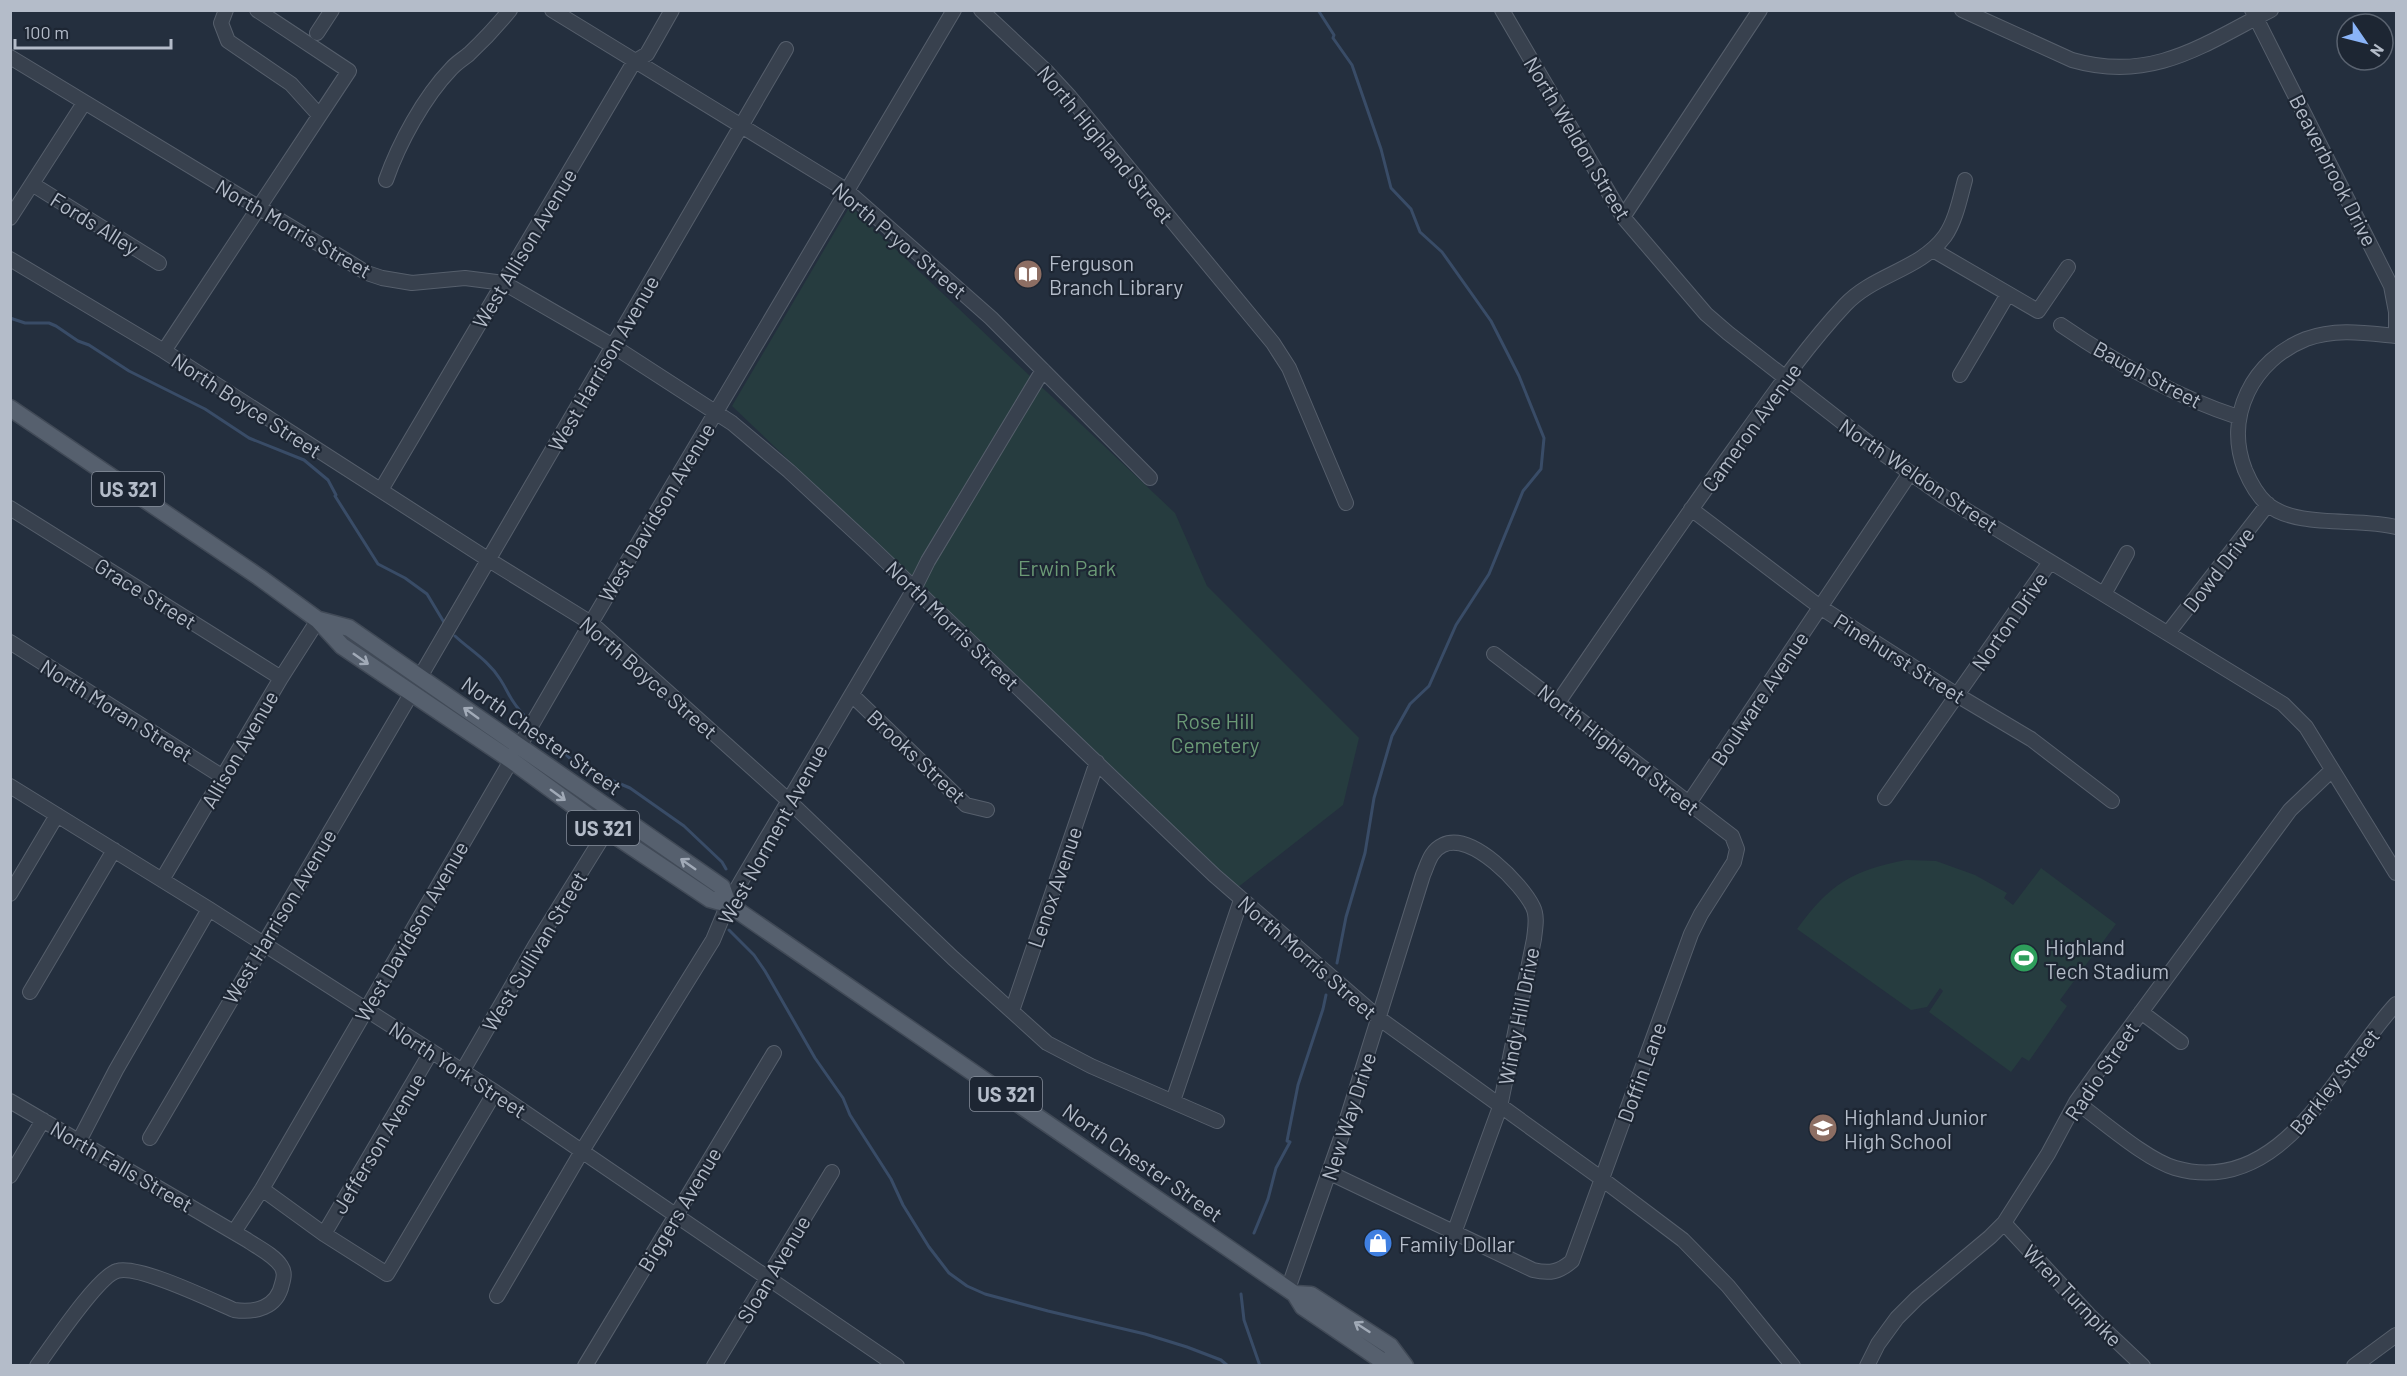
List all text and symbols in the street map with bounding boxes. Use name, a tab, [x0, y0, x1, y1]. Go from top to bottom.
scale bar	[15, 12, 171, 50]
north arrow	[2335, 12, 2395, 72]
text: 100 m	[24, 21, 69, 43]
text: N	[2367, 41, 2389, 61]
street label: North Weldon Street	[1519, 52, 1637, 224]
street label: North Highland Street	[1033, 60, 1179, 228]
street label: Beaverbrook Drive	[2285, 90, 2383, 250]
street label: West Allison Avenue	[466, 164, 582, 332]
street label: North Morris Street	[212, 173, 376, 283]
street label: North Pryor Street	[828, 177, 972, 303]
street label: Fords Alley	[46, 186, 144, 260]
place label: Ferguson Branch Library	[1049, 250, 1183, 299]
library icon: Ferguson Branch Library	[1012, 258, 1044, 290]
street label: West Harrison Avenue	[542, 270, 664, 456]
street label: Baugh Street	[2090, 335, 2206, 413]
street label: North Boyce Street	[167, 347, 327, 463]
street label: Cameron Avenue	[1696, 358, 1806, 496]
street label: North Weldon Street	[1835, 413, 2003, 537]
street label: West Davidson Avenue	[593, 418, 719, 606]
road number: US 321	[92, 472, 164, 506]
street label: Dowd Drive	[2177, 521, 2259, 617]
street label: Grace Street	[91, 552, 201, 634]
street label: North Morris Street	[881, 555, 1025, 695]
park label: Erwin Park	[1018, 555, 1116, 580]
street label: Norton Drive	[1966, 567, 2052, 675]
street label: Pinehurst Street	[1830, 608, 1970, 708]
street label: North Boyce Street	[575, 611, 723, 743]
street label: Boulware Avenue	[1705, 626, 1813, 770]
street label: North Moran Street	[36, 653, 198, 767]
one-way arrow	[352, 653, 369, 665]
street label: North Chester Street	[457, 670, 627, 800]
street label: North Highland Street	[1533, 678, 1705, 820]
street label: Allison Avenue	[195, 686, 283, 812]
street label: Brooks Street	[863, 704, 971, 808]
one-way arrow	[463, 707, 480, 719]
park label: Rose Hill Cemetery	[1171, 708, 1260, 757]
street label: West Norment Avenue	[712, 740, 832, 928]
one-way arrow	[550, 789, 566, 801]
road number: US 321	[567, 811, 639, 845]
street label: Lenox Avenue	[1022, 823, 1086, 951]
street label: West Harrison Avenue	[217, 824, 341, 1008]
street label: West Davidson Avenue	[349, 836, 473, 1026]
one-way arrow	[681, 858, 697, 870]
street label: West Sullivan Street	[476, 866, 592, 1036]
street label: North Morris Street	[1234, 890, 1382, 1024]
place label: Highland Tech Stadium	[2045, 934, 2169, 983]
sports icon: Highland Tech Stadium	[2008, 942, 2040, 974]
street label: Windy Hill Drive	[1492, 945, 1544, 1087]
street label: North York Street	[385, 1015, 531, 1123]
street label: Radio Street	[2059, 1017, 2143, 1125]
street label: Doffin Lane	[1611, 1019, 1671, 1125]
street label: Barkley Street	[2284, 1023, 2384, 1139]
street label: New Way Drive	[1316, 1049, 1380, 1183]
street label: Jefferson Avenue	[326, 1068, 430, 1218]
road number: US 321	[970, 1077, 1042, 1111]
street label: North Chester Street	[1058, 1097, 1228, 1227]
place label: Highland Junior High School	[1844, 1104, 1988, 1153]
school or university icon: Highland Junior High School	[1807, 1112, 1839, 1144]
street label: North Falls Street	[46, 1115, 198, 1217]
street label: Biggers Avenue	[632, 1142, 726, 1276]
street label: Sloan Avenue	[731, 1210, 815, 1328]
shop icon: Family Dollar	[1362, 1227, 1394, 1259]
place label: Family Dollar	[1399, 1231, 1515, 1256]
street label: Wren Turnpike	[2018, 1239, 2128, 1351]
one-way arrow	[1353, 1321, 1370, 1334]

